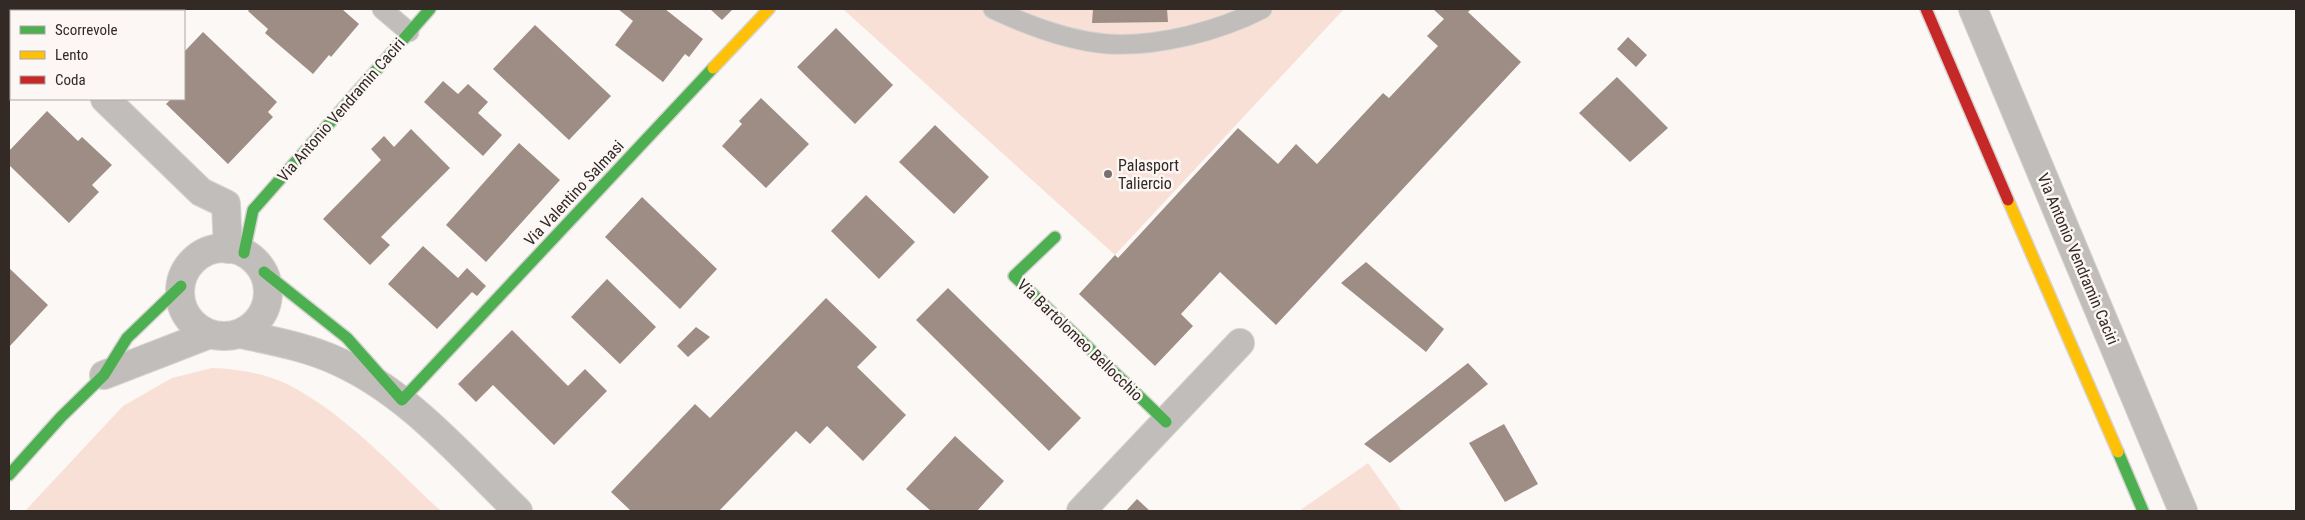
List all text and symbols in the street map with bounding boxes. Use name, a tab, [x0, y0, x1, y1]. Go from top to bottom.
legend	[10, 10, 185, 100]
text: Scorrevole	[55, 21, 117, 39]
street label: Via Antonio Vendramin Caciri	[273, 34, 409, 186]
text: Lento	[55, 46, 88, 64]
text: Coda	[55, 71, 86, 89]
street label: Via Valentino Salmasi	[520, 136, 628, 250]
place label: Palasport Taliercio	[1118, 156, 1179, 193]
marker: Palasport Taliercio	[1102, 168, 1114, 180]
street label: Via Antonio Vendramin Caciri	[2033, 171, 2123, 347]
street label: Via Bartolomeo Bellocchio	[1013, 275, 1147, 405]

